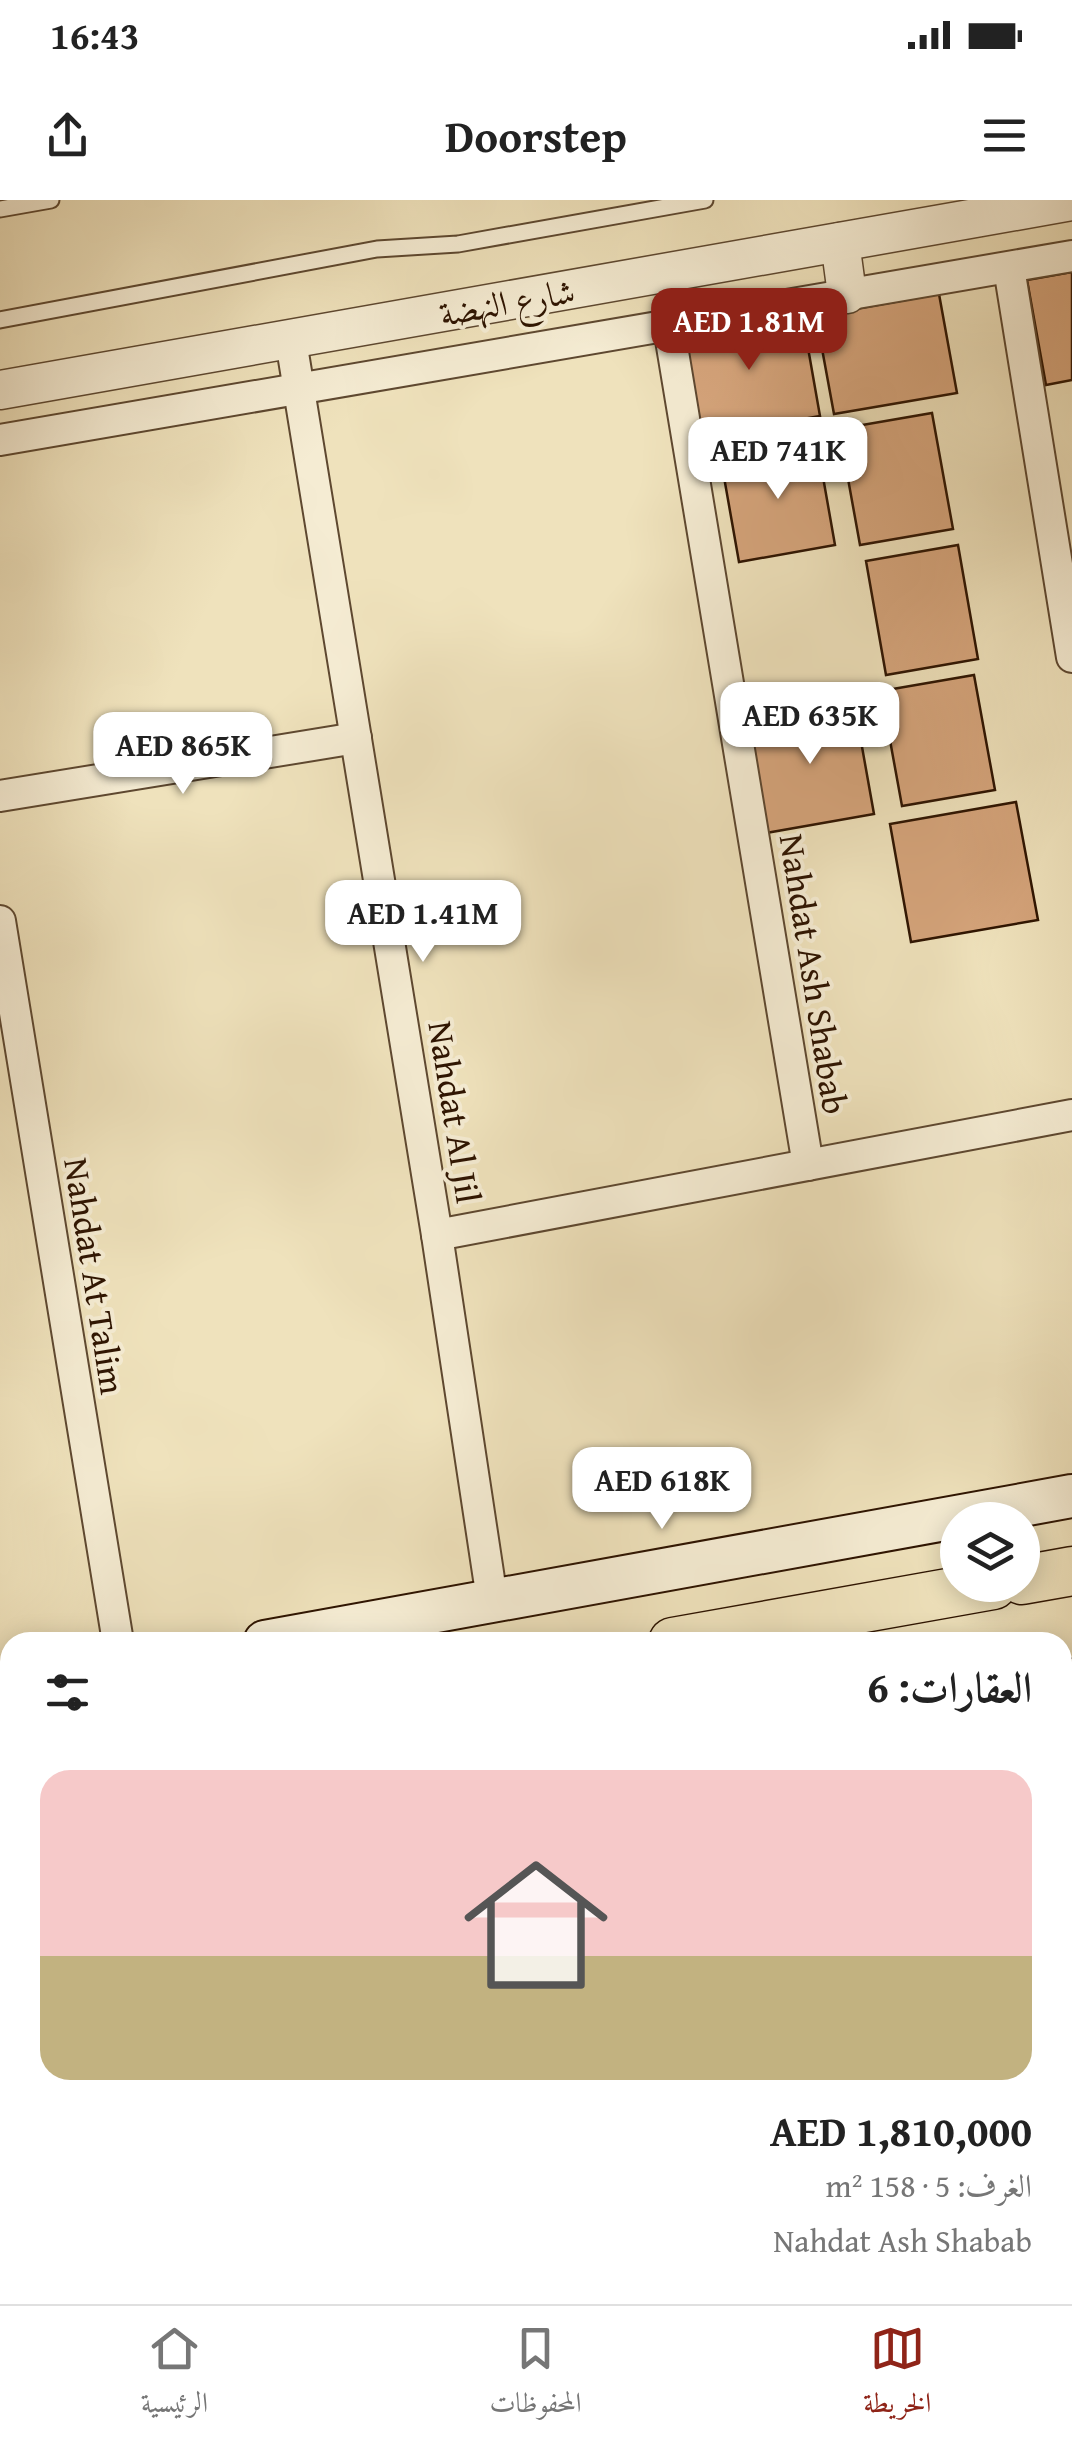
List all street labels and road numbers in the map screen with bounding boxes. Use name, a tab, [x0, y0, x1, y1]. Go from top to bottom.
street label: شارع النهضة	[435, 265, 579, 343]
street label: Nahdat Ash Shabab	[767, 830, 861, 1118]
street label: Nahdat Al Jil	[415, 1017, 495, 1207]
street label: Nahdat At Talim	[51, 1154, 139, 1398]

